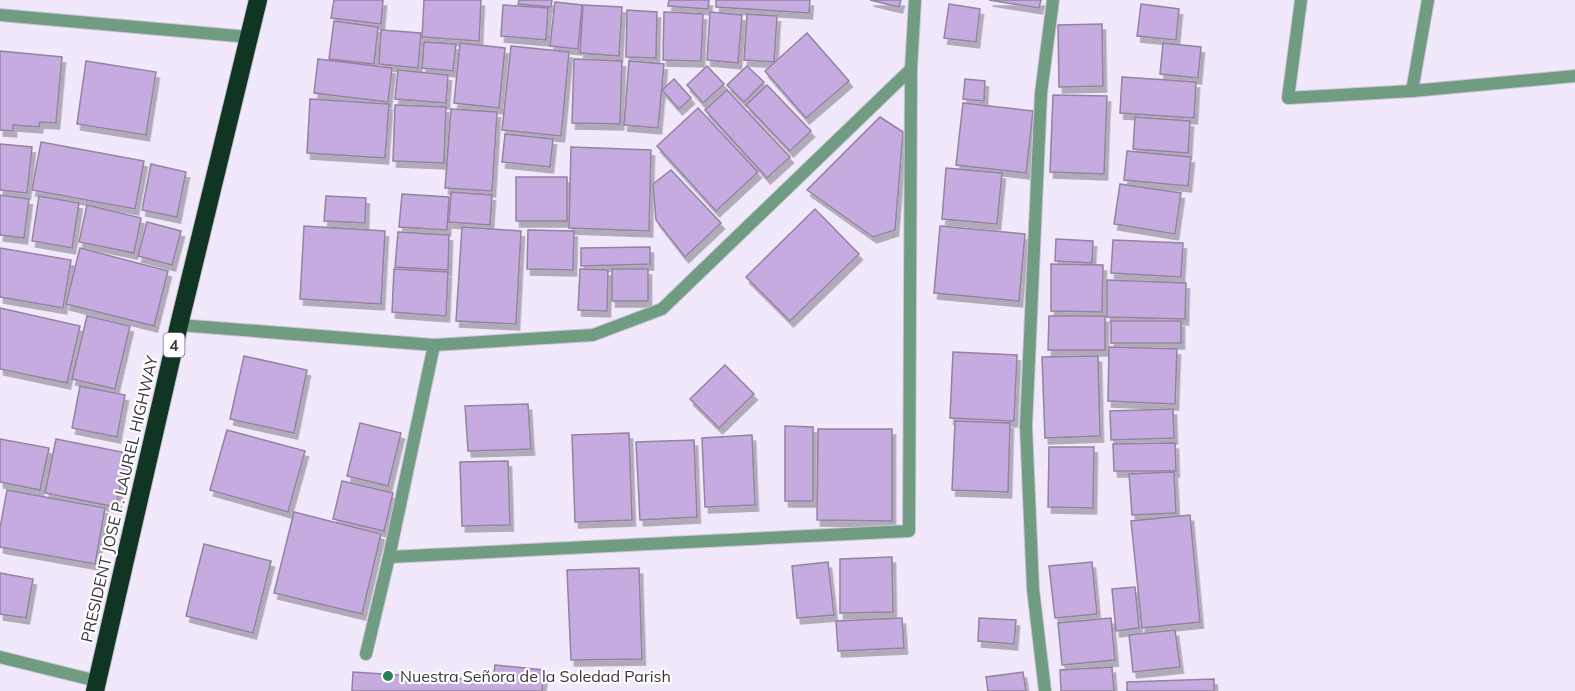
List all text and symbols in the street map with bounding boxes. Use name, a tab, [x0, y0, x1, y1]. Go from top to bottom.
road number: 4	[164, 333, 184, 357]
street label: PRESIDENT JOSE P. LAUREL HIGHWAY	[76, 354, 162, 644]
place label: Nuestra Señora de la Soledad Parish	[400, 666, 671, 686]
marker: Nuestra Señora de la Soledad Parish	[381, 669, 395, 683]

